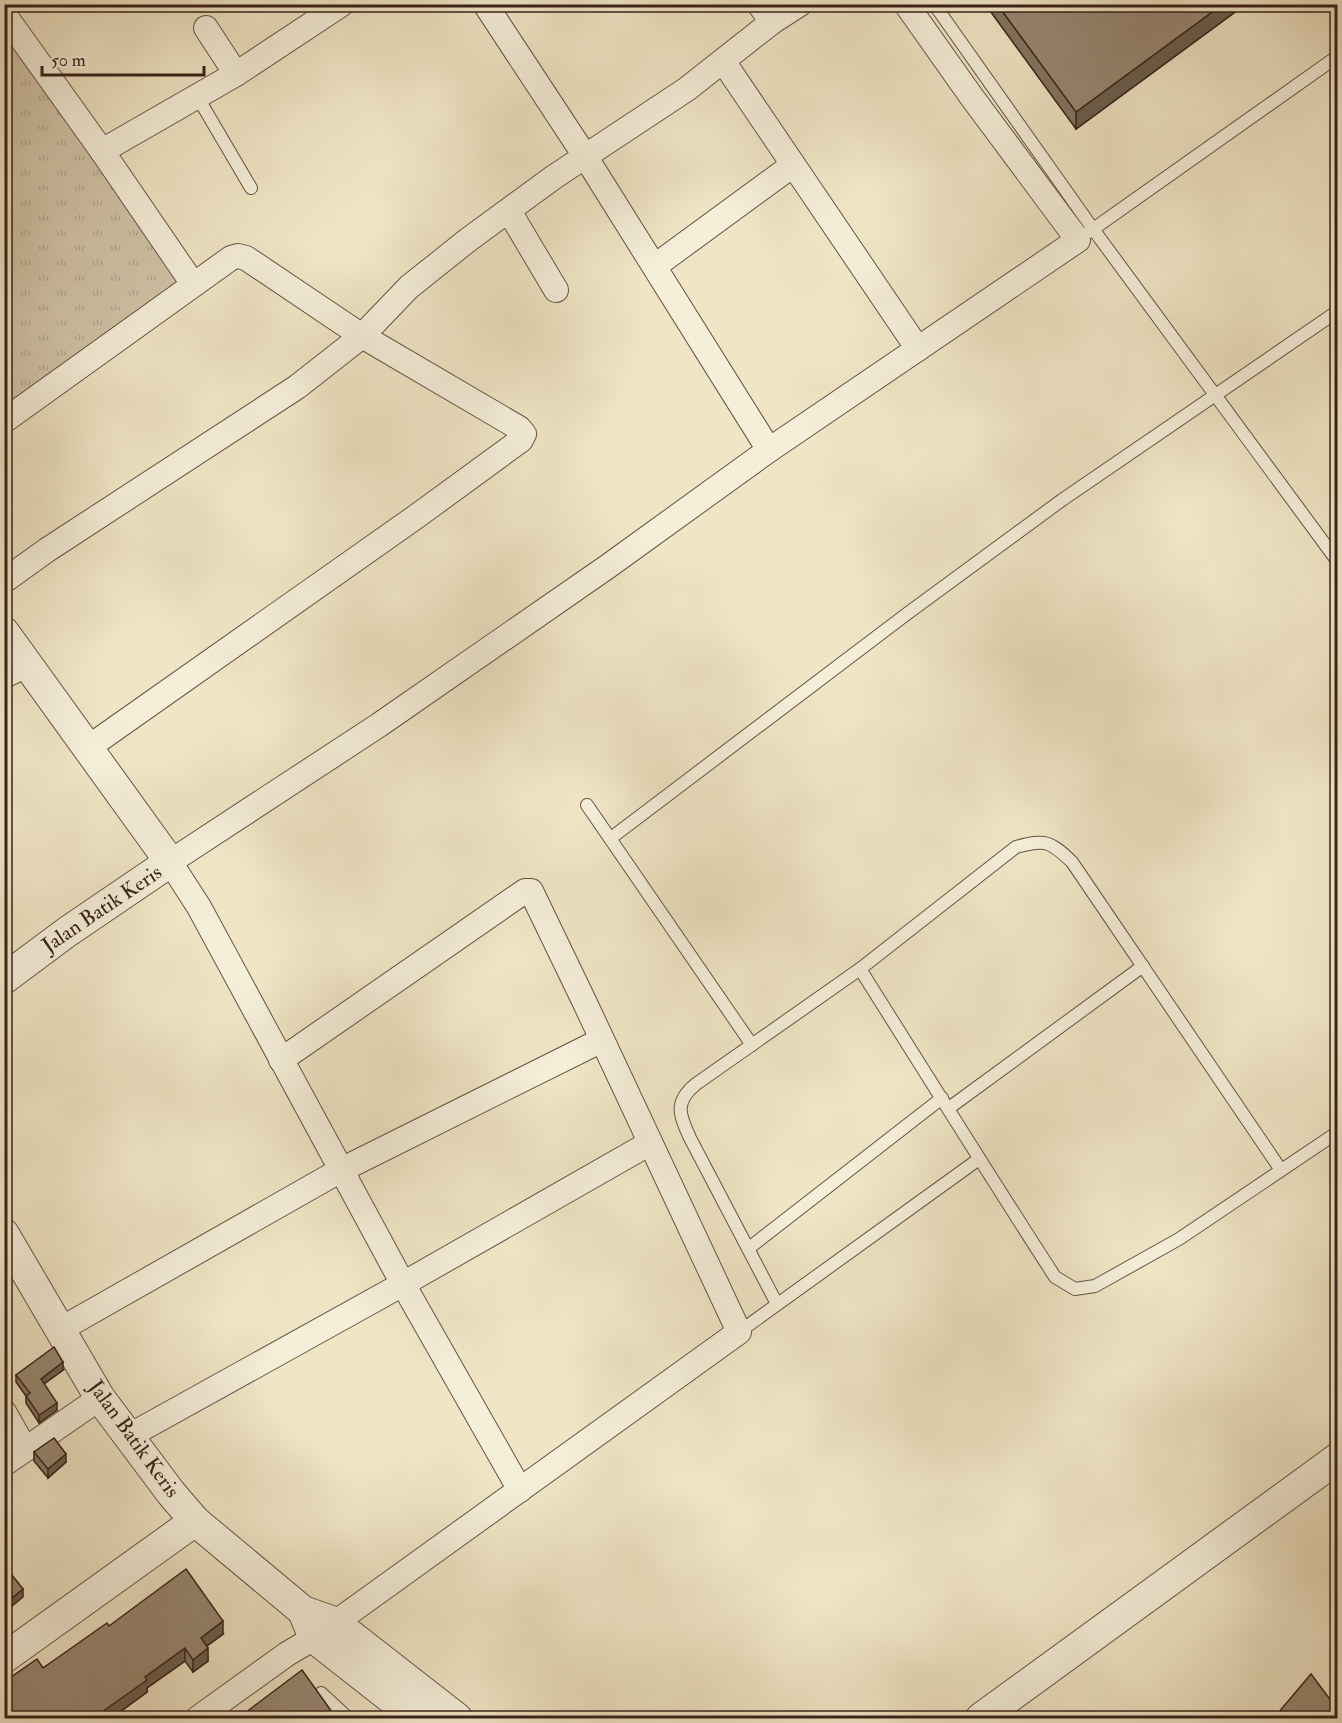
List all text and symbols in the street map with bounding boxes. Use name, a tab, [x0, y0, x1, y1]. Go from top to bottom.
scale bar	[42, 39, 204, 77]
text: 50 m	[51, 49, 86, 72]
street label: Jalan Batik Keris	[36, 859, 167, 960]
street label: Jalan Batik Keris	[82, 1374, 186, 1503]

